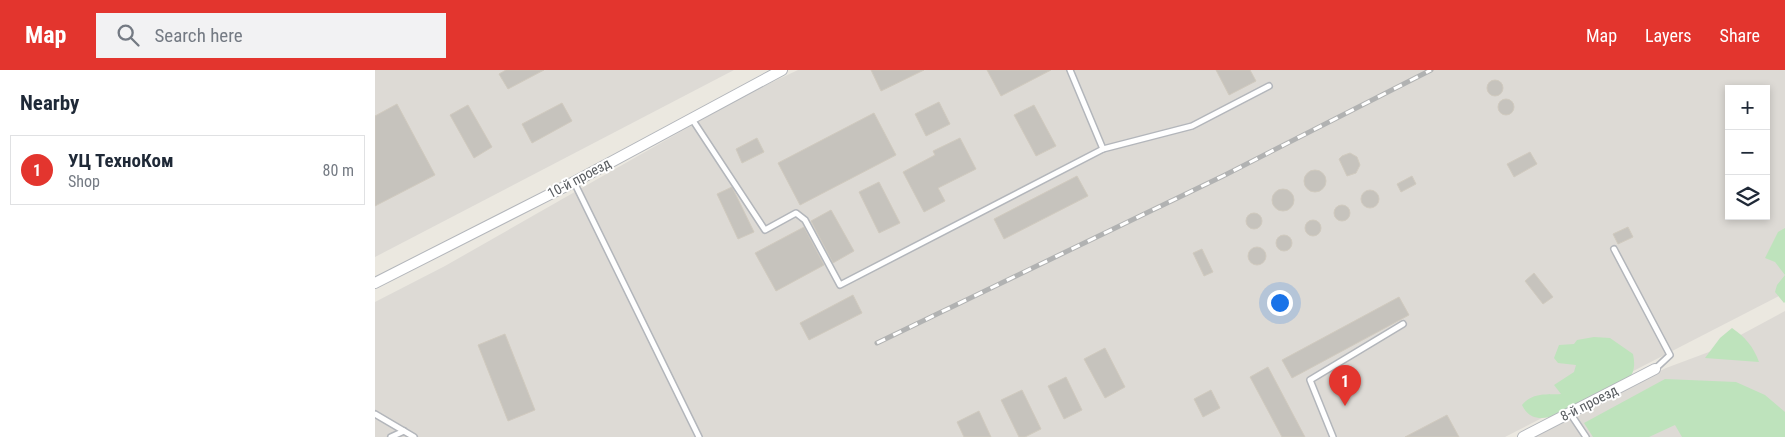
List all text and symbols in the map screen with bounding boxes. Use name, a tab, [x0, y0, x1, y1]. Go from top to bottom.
search box	[96, 13, 446, 58]
text: Map	[25, 21, 66, 49]
icon: search	[114, 21, 142, 49]
text: Search here	[154, 24, 243, 47]
text: Map	[1586, 25, 1617, 46]
text: Layers	[1645, 25, 1692, 46]
text: Share	[1720, 25, 1760, 46]
map controls	[1725, 85, 1770, 220]
button: +	[1725, 85, 1770, 130]
text: Nearby	[20, 91, 79, 115]
button: −	[1725, 130, 1770, 175]
text: УЦ ТехноКом	[68, 149, 174, 172]
street label: 10-й проезд	[545, 155, 614, 201]
text: 1	[33, 161, 41, 180]
text: 80 m	[322, 161, 354, 180]
text: Shop	[68, 172, 100, 191]
button: layers	[1725, 175, 1770, 220]
your location	[1267, 290, 1293, 316]
pin: 1	[1329, 365, 1361, 406]
street label: 8-й проезд	[1558, 382, 1621, 424]

